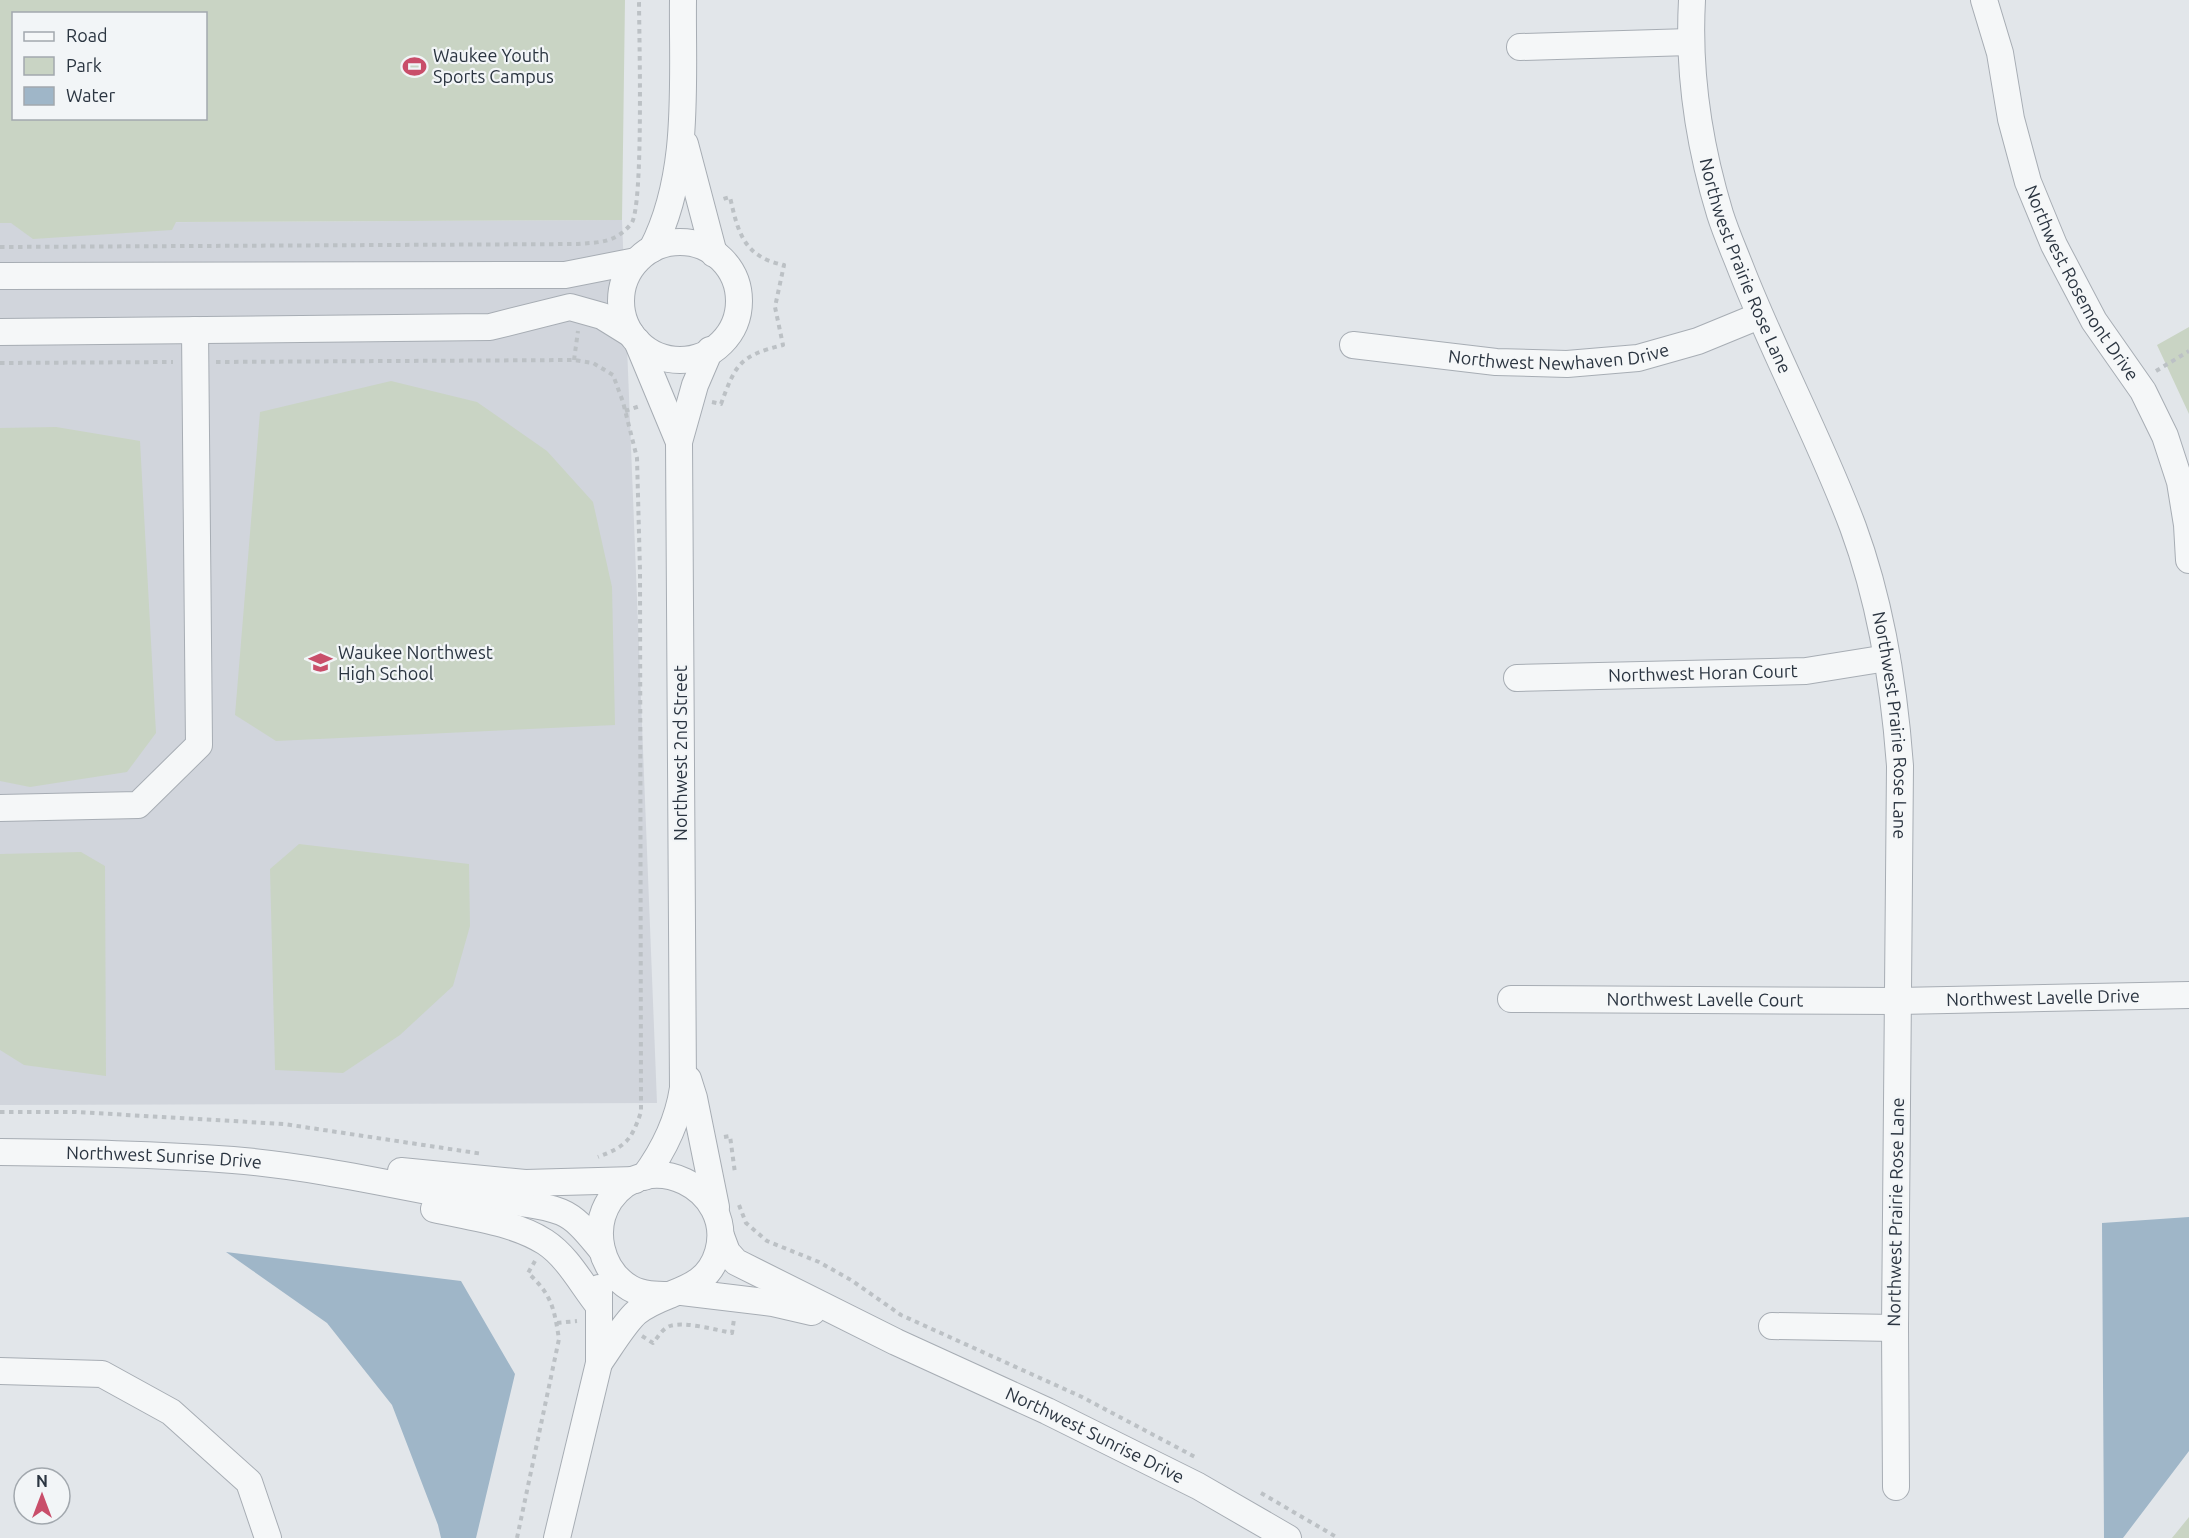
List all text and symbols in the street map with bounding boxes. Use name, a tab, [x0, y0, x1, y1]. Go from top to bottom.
legend	[12, 12, 207, 120]
text: Road	[66, 25, 108, 45]
place label: Waukee Youth Sports Campus	[433, 45, 554, 86]
sports icon: Waukee Youth Sports Campus	[402, 53, 428, 79]
text: Park	[66, 55, 102, 75]
text: Water	[66, 85, 116, 105]
street label: Northwest Prairie Rose Lane	[1697, 156, 1796, 376]
street label: Northwest Rosemont Drive	[2021, 182, 2143, 384]
street label: Northwest Newhaven Drive	[1447, 339, 1671, 373]
street label: Northwest Prairie Rose Lane	[1869, 609, 1911, 839]
place label: Waukee Northwest High School	[338, 642, 493, 683]
school or university icon: Waukee Northwest High School	[307, 650, 333, 676]
street label: Northwest Horan Court	[1608, 660, 1798, 685]
street label: Northwest 2nd Street	[670, 665, 690, 841]
street label: Northwest Lavelle Drive	[1946, 985, 2140, 1009]
street label: Northwest Lavelle Court	[1607, 988, 1803, 1010]
street label: Northwest Prairie Rose Lane	[1883, 1097, 1907, 1327]
street label: Northwest Sunrise Drive	[66, 1142, 263, 1172]
street label: Northwest Sunrise Drive	[1003, 1382, 1188, 1487]
north arrow	[12, 1466, 72, 1526]
text: N	[36, 1472, 48, 1490]

